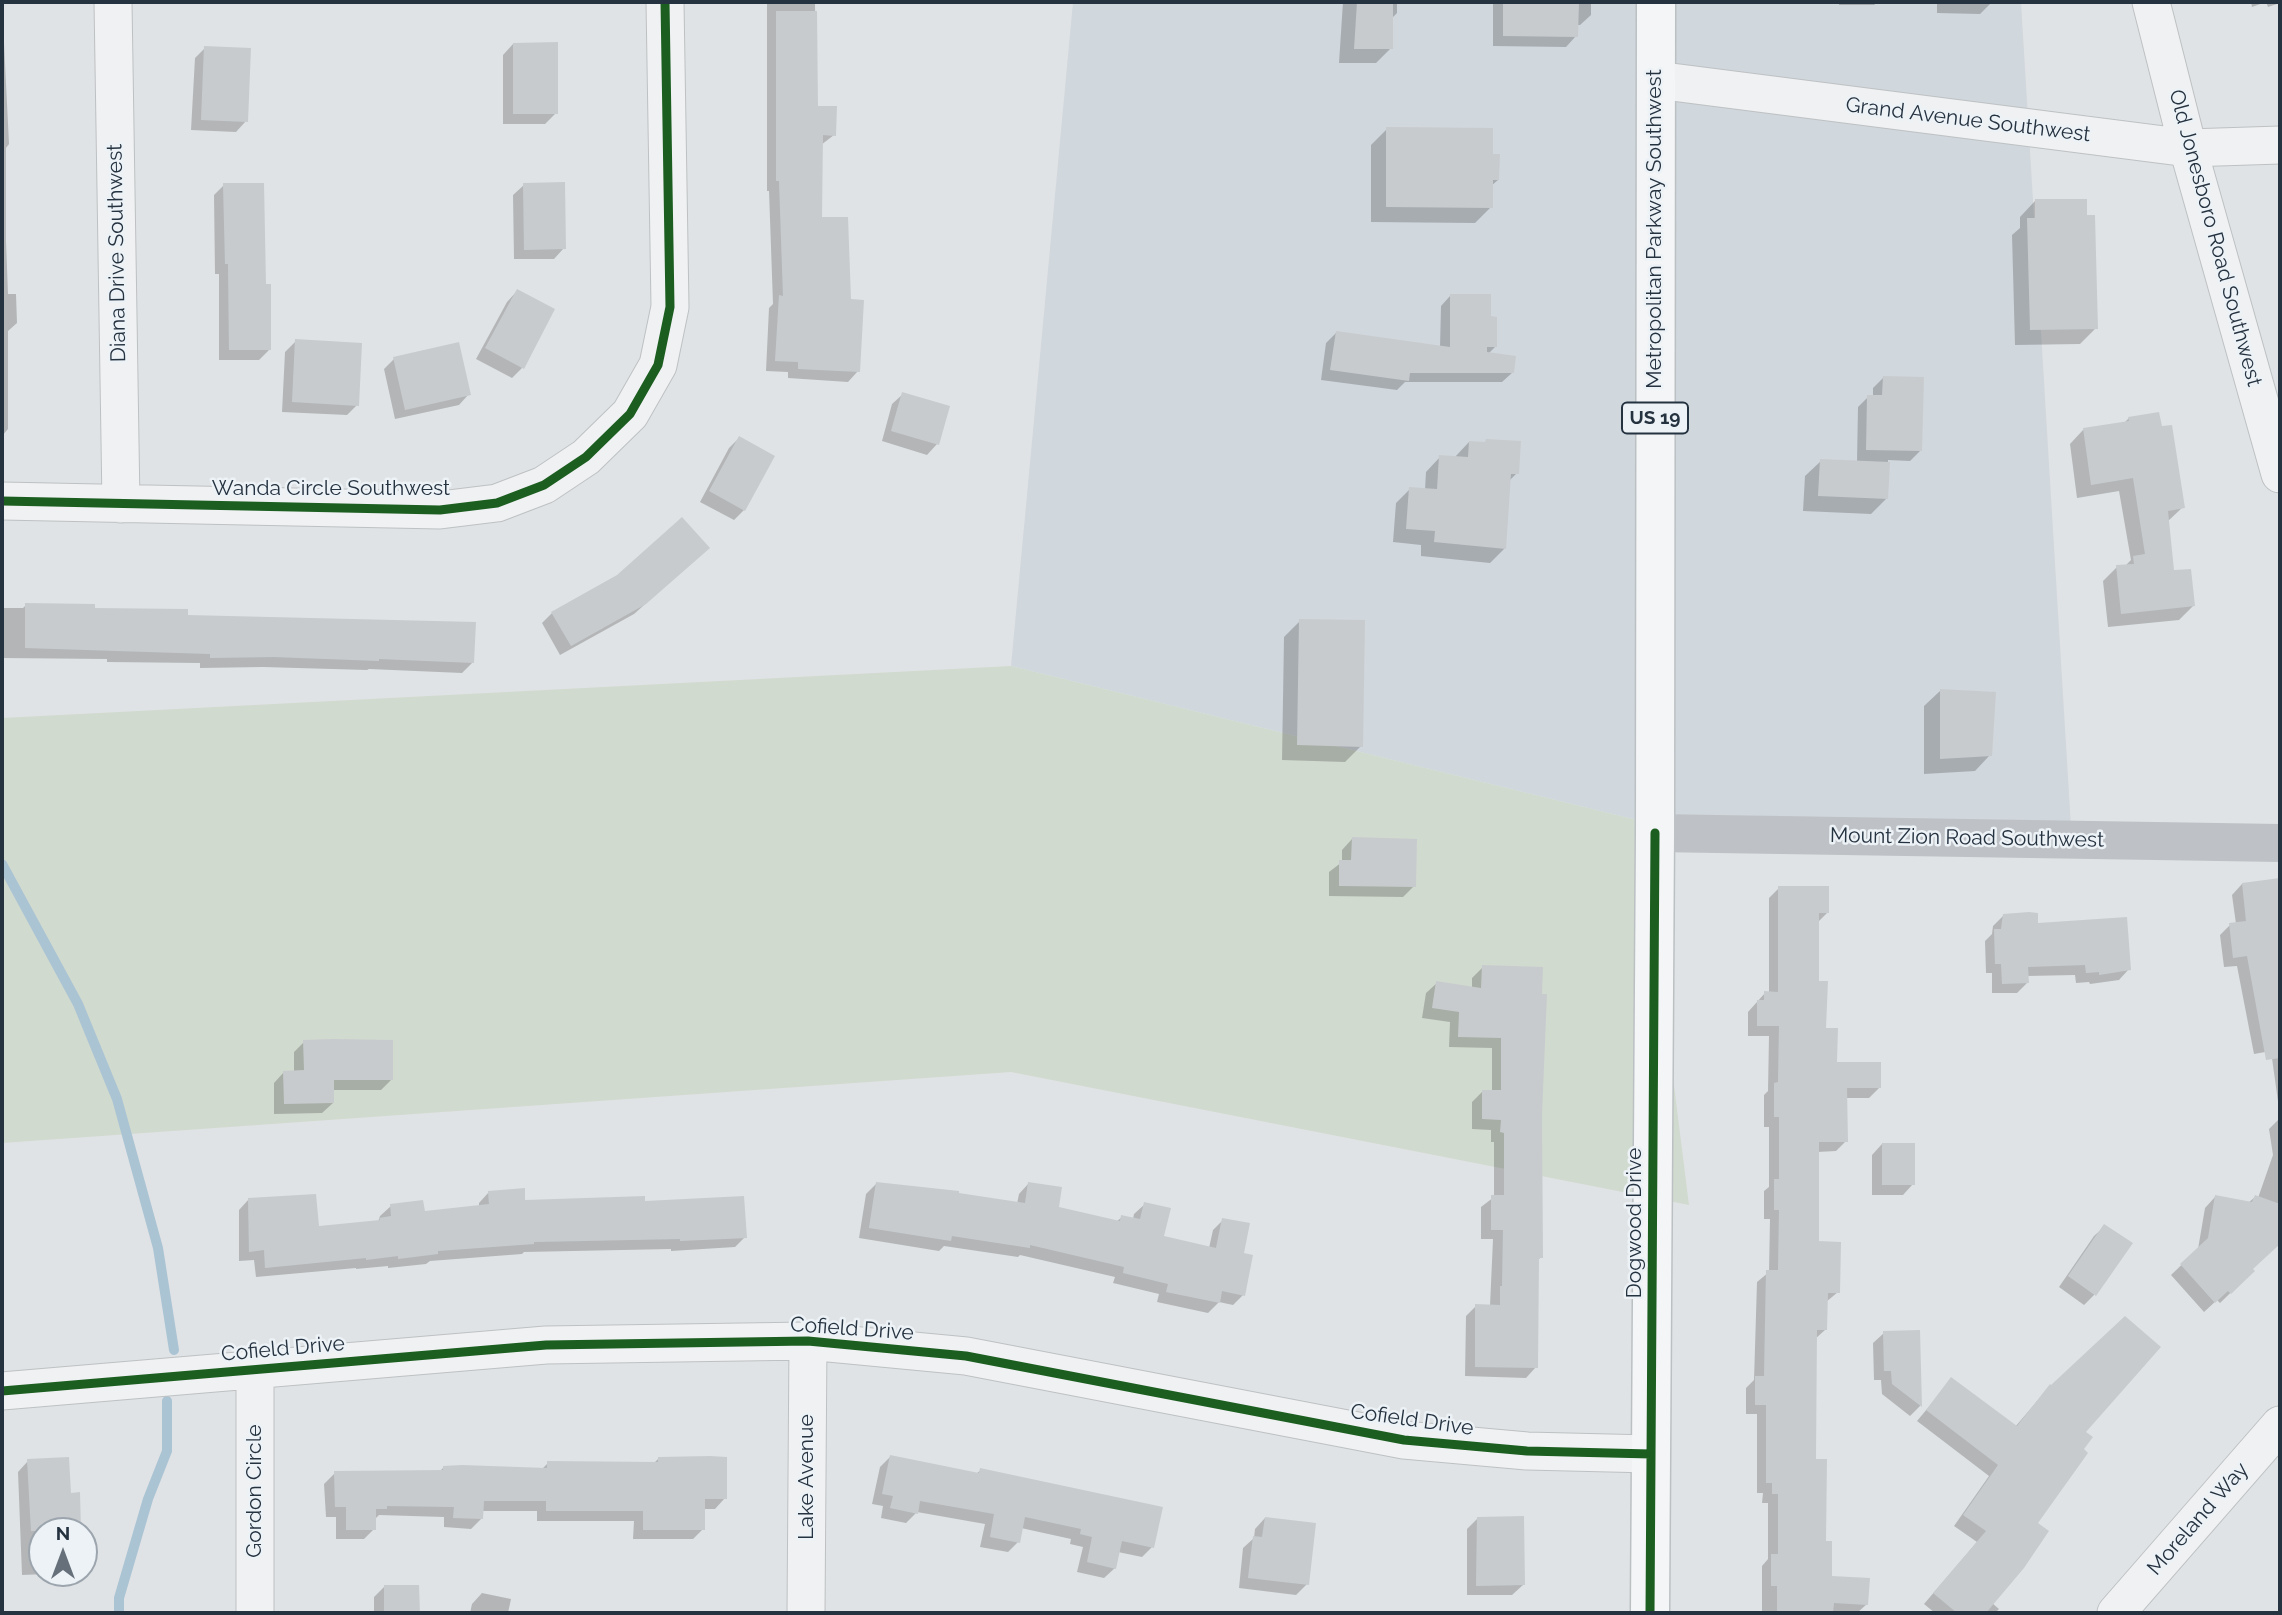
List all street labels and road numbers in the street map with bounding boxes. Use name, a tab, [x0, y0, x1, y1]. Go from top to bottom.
street label: Metropolitan Parkway Southwest	[1642, 69, 1668, 389]
street label: Old Jonesboro Road Southwest	[2163, 87, 2267, 389]
street label: Grand Avenue Southwest	[1844, 92, 2092, 148]
street label: Diana Drive Southwest	[102, 144, 132, 362]
road number: US 19	[1622, 402, 1688, 434]
street label: Wanda Circle Southwest	[212, 476, 450, 502]
street label: Mount Zion Road Southwest	[1830, 823, 2104, 853]
street label: Dogwood Drive	[1622, 1148, 1648, 1298]
street label: Cofield Drive	[789, 1312, 915, 1346]
street label: Cofield Drive	[220, 1331, 346, 1367]
street label: Cofield Drive	[1349, 1399, 1475, 1441]
street label: Lake Avenue	[794, 1414, 820, 1540]
street label: Gordon Circle	[242, 1424, 268, 1558]
street label: Moreland Way	[2142, 1457, 2254, 1581]

